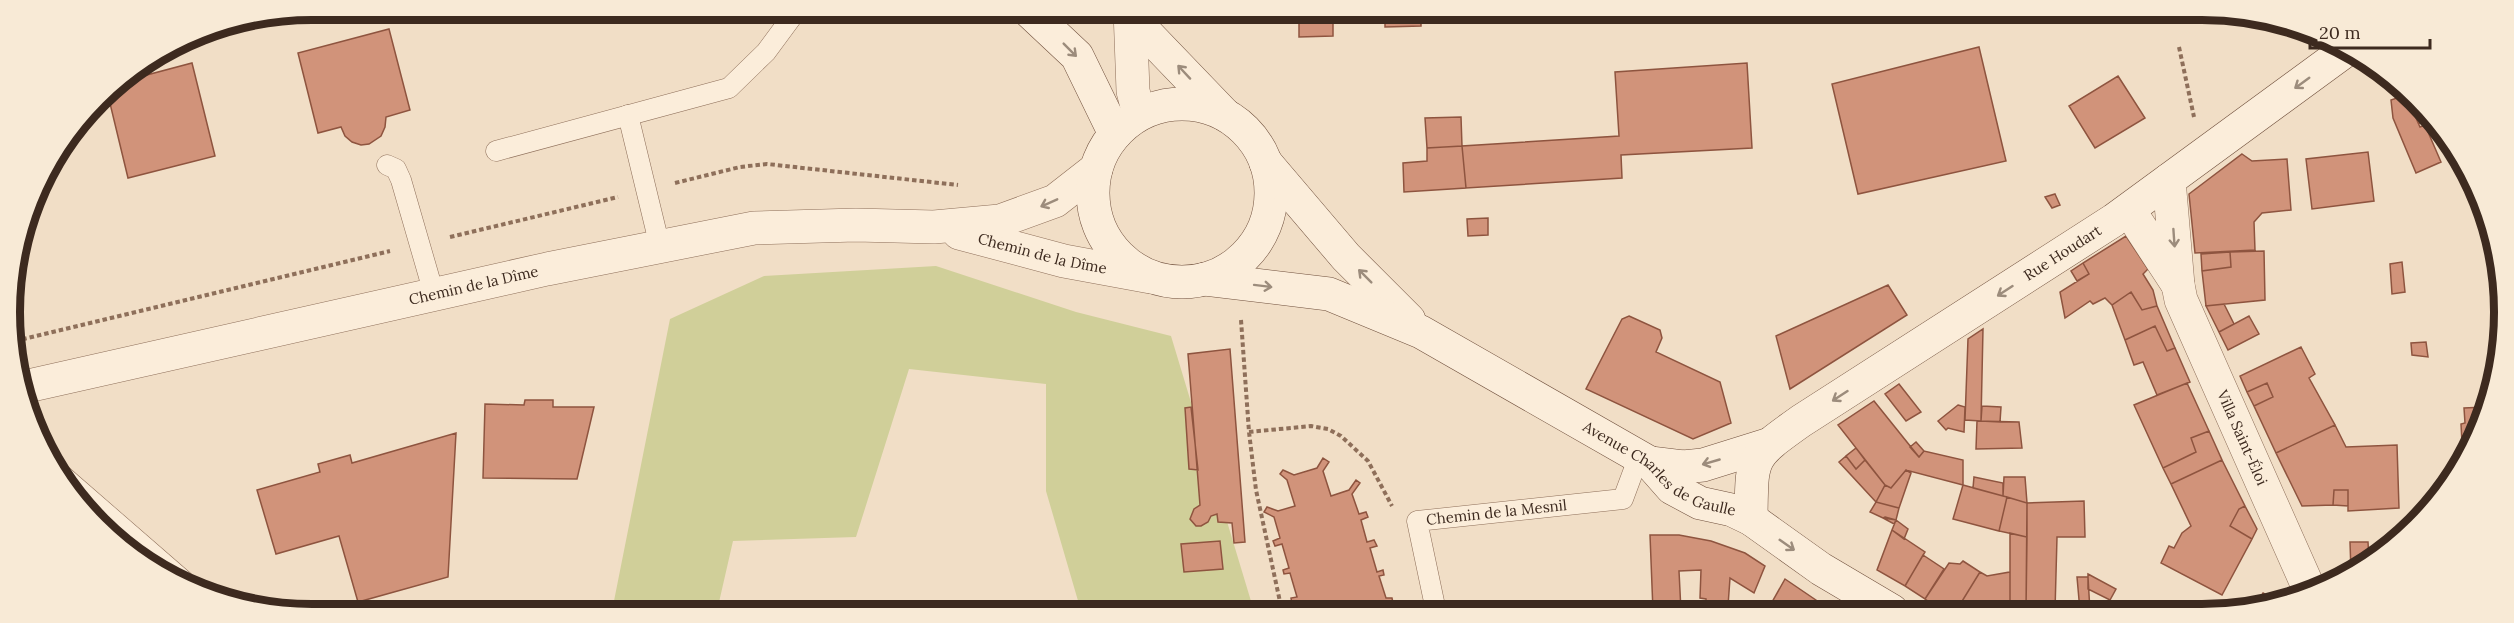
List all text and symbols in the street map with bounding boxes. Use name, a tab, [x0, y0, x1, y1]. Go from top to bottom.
scale bar	[2310, 12, 2430, 50]
text: 20 m	[2319, 21, 2361, 44]
one-way arrow	[1063, 43, 1078, 58]
one-way arrow	[1177, 64, 1191, 79]
one-way arrow	[2294, 76, 2310, 89]
one-way arrow	[1040, 198, 1058, 209]
street label: Rue Houdart	[2020, 220, 2105, 285]
street label: Chemin de la Dîme	[976, 228, 1109, 278]
one-way arrow	[2169, 228, 2180, 248]
street label: Chemin de la Dîme	[407, 261, 540, 309]
one-way arrow	[1358, 269, 1372, 284]
one-way arrow	[1252, 281, 1272, 292]
one-way arrow	[1996, 284, 2013, 297]
street label: Villa Saint-Éloi	[2213, 386, 2272, 488]
one-way arrow	[1832, 390, 1849, 402]
street label: Avenue Charles de Gaulle	[1579, 416, 1738, 520]
one-way arrow	[1702, 457, 1721, 468]
street label: Chemin de la Mesnil	[1425, 495, 1568, 529]
one-way arrow	[1779, 539, 1795, 551]

